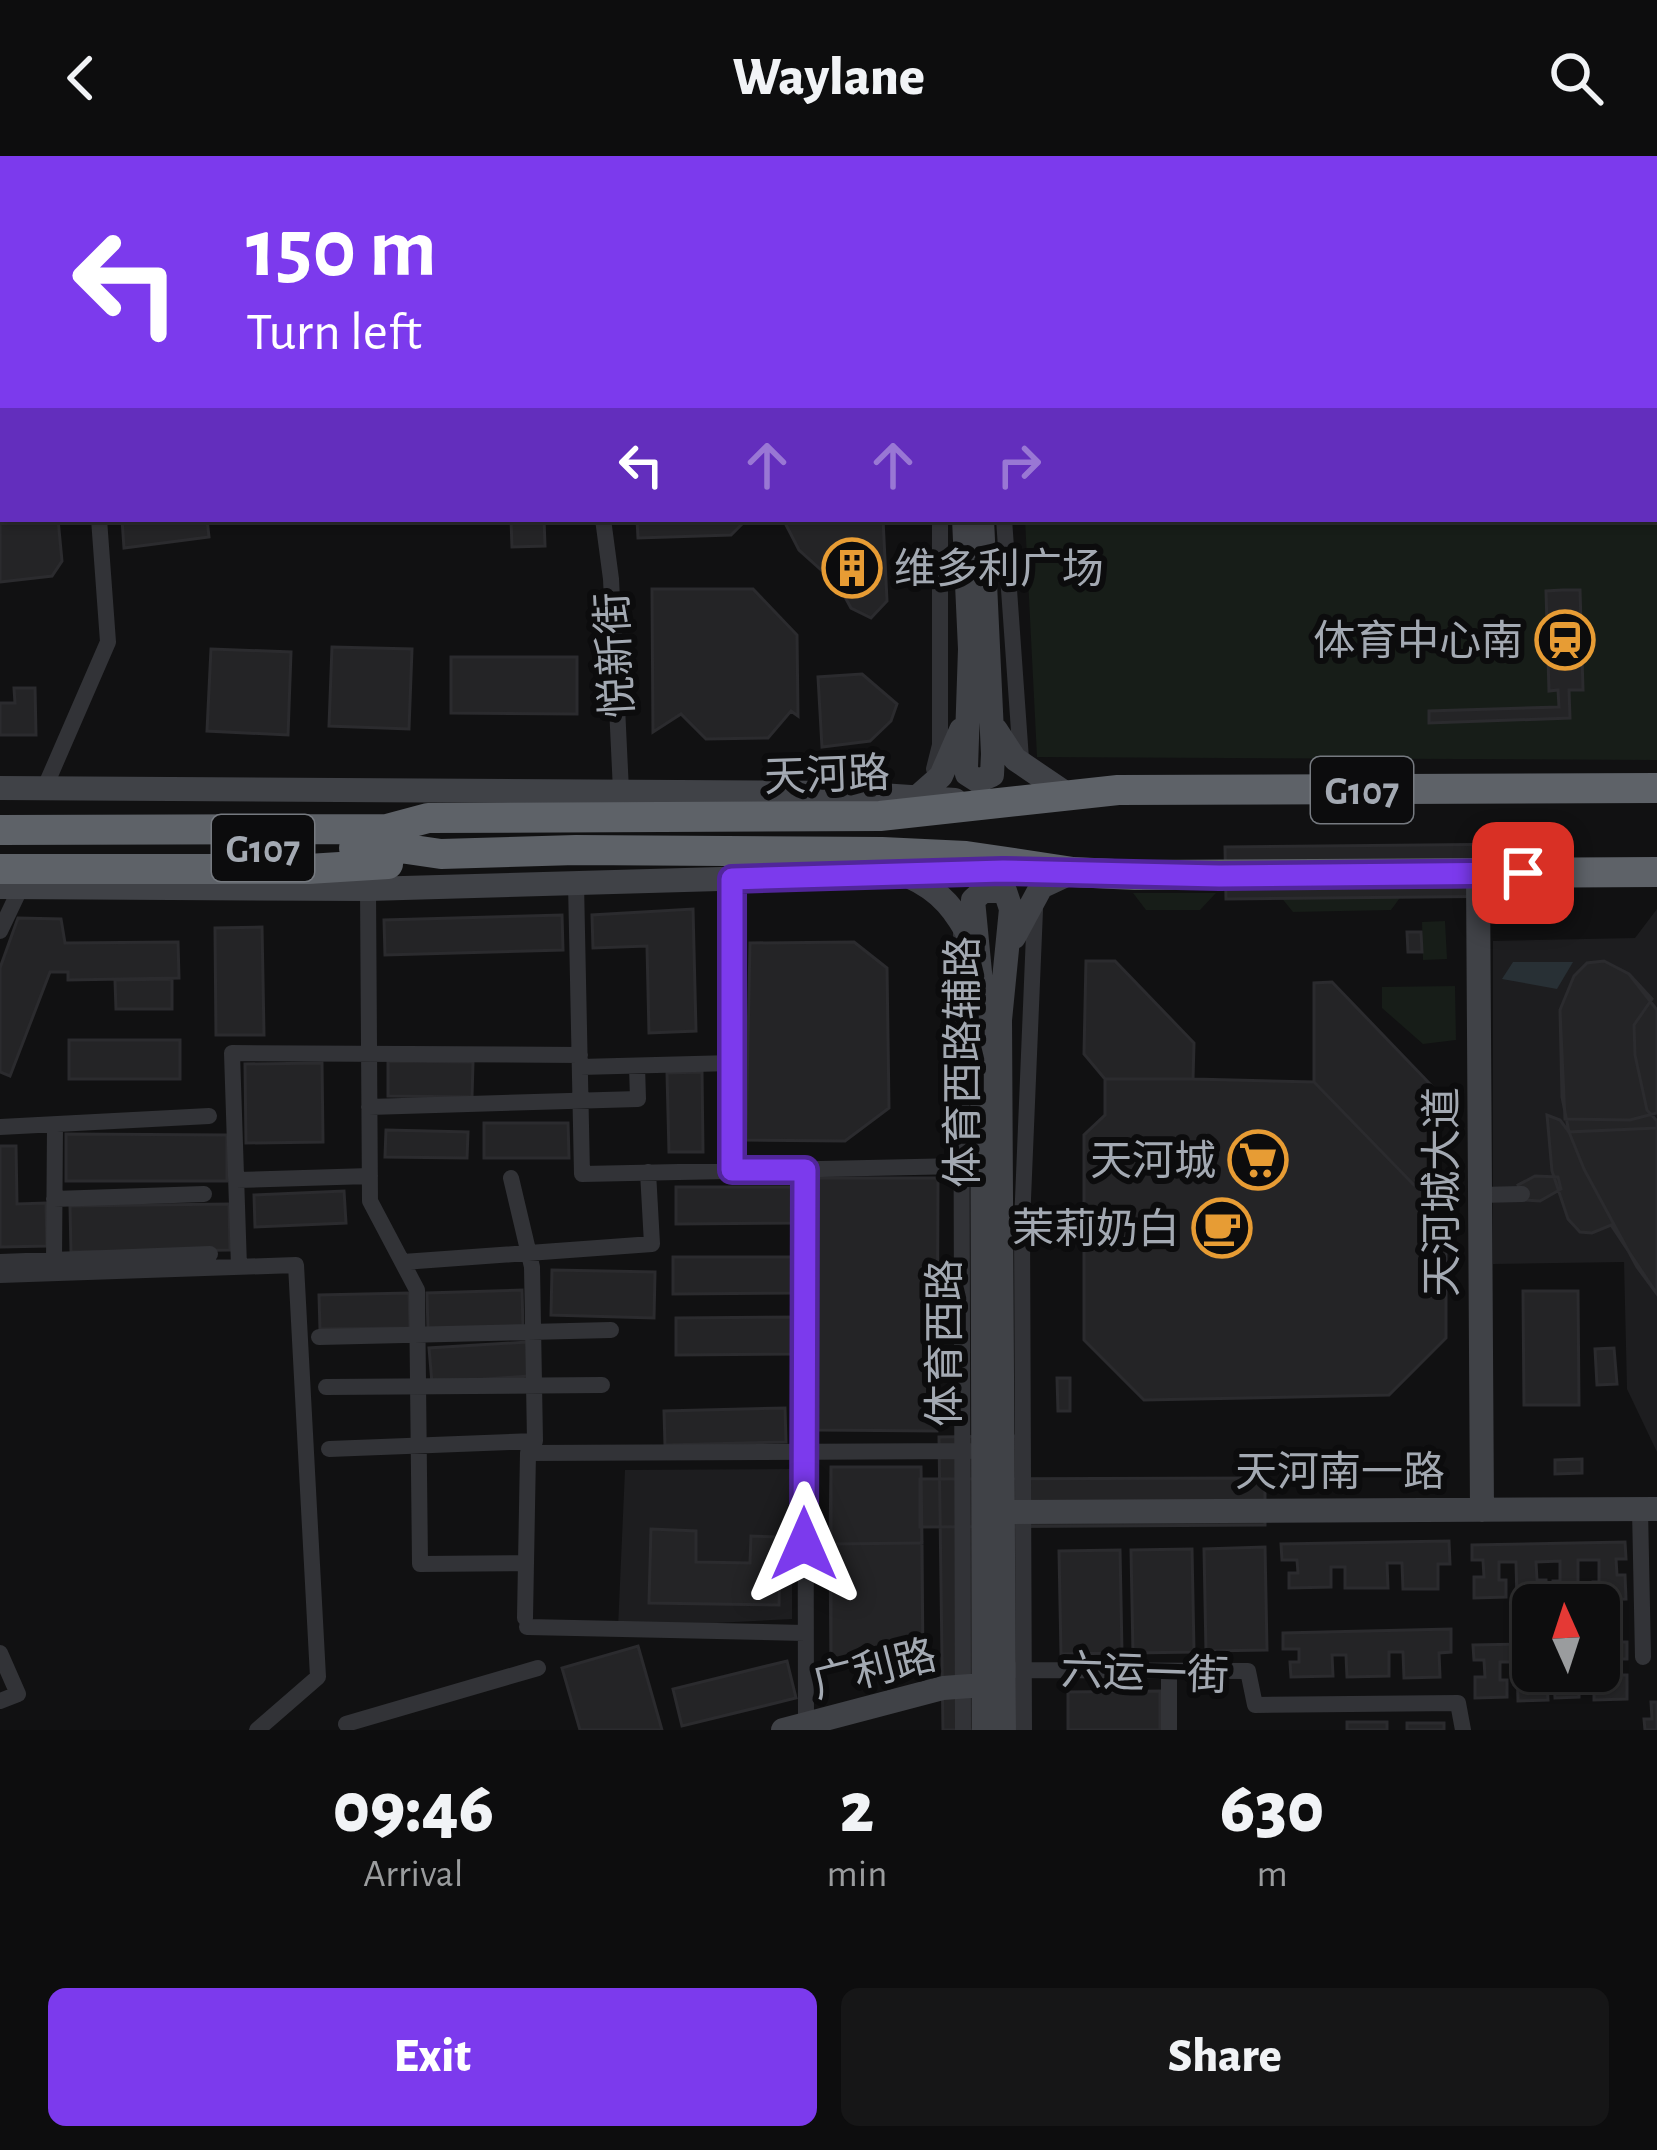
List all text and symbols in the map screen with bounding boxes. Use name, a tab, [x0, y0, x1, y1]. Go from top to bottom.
icon: back	[48, 45, 114, 111]
icon: search	[1543, 45, 1609, 111]
text: Waylane	[732, 51, 925, 105]
icon: left	[48, 204, 204, 360]
text: 150 m	[246, 208, 437, 292]
text: Turn left	[246, 306, 422, 360]
icon: left	[608, 432, 674, 498]
icon: ahead	[734, 432, 800, 498]
icon: ahead	[860, 432, 926, 498]
icon: right	[986, 432, 1052, 498]
building icon: 维多利广场	[821, 537, 883, 599]
place label: 维多利广场	[894, 547, 1104, 591]
street label: 悦新街	[590, 591, 640, 719]
station icon: 体育中心南	[1534, 609, 1596, 671]
place label: 体育中心南	[1313, 619, 1523, 663]
street label: 天河路	[763, 751, 891, 799]
road number: G107	[1311, 757, 1413, 823]
road number: G107	[212, 815, 314, 881]
pin	[1472, 822, 1574, 924]
icon: arrive	[1490, 840, 1556, 906]
street label: 体育西路辅路	[941, 936, 985, 1188]
street label: 天河城大道	[1420, 1087, 1464, 1297]
supermarket icon: 天河城	[1227, 1129, 1289, 1191]
place label: 天河城	[1090, 1139, 1216, 1183]
cafe icon: 茉莉奶白	[1191, 1197, 1253, 1259]
place label: 茉莉奶白	[1012, 1207, 1180, 1251]
street label: 体育西路	[923, 1259, 967, 1427]
street label: 天河南一路	[1235, 1450, 1445, 1494]
position arrow	[741, 1481, 867, 1607]
north arrow	[1512, 1584, 1620, 1692]
map controls	[1512, 1584, 1620, 1692]
street label: 广利路	[808, 1632, 941, 1706]
street label: 六运一街	[1060, 1648, 1230, 1698]
text: 09:46	[333, 1773, 494, 1845]
text: 2	[840, 1773, 874, 1845]
text: 630	[1220, 1773, 1324, 1845]
text: Arrival	[363, 1855, 463, 1894]
text: min	[827, 1855, 887, 1894]
text: m	[1257, 1855, 1288, 1894]
button: Exit	[48, 1988, 817, 2126]
button: Share	[841, 1988, 1609, 2126]

